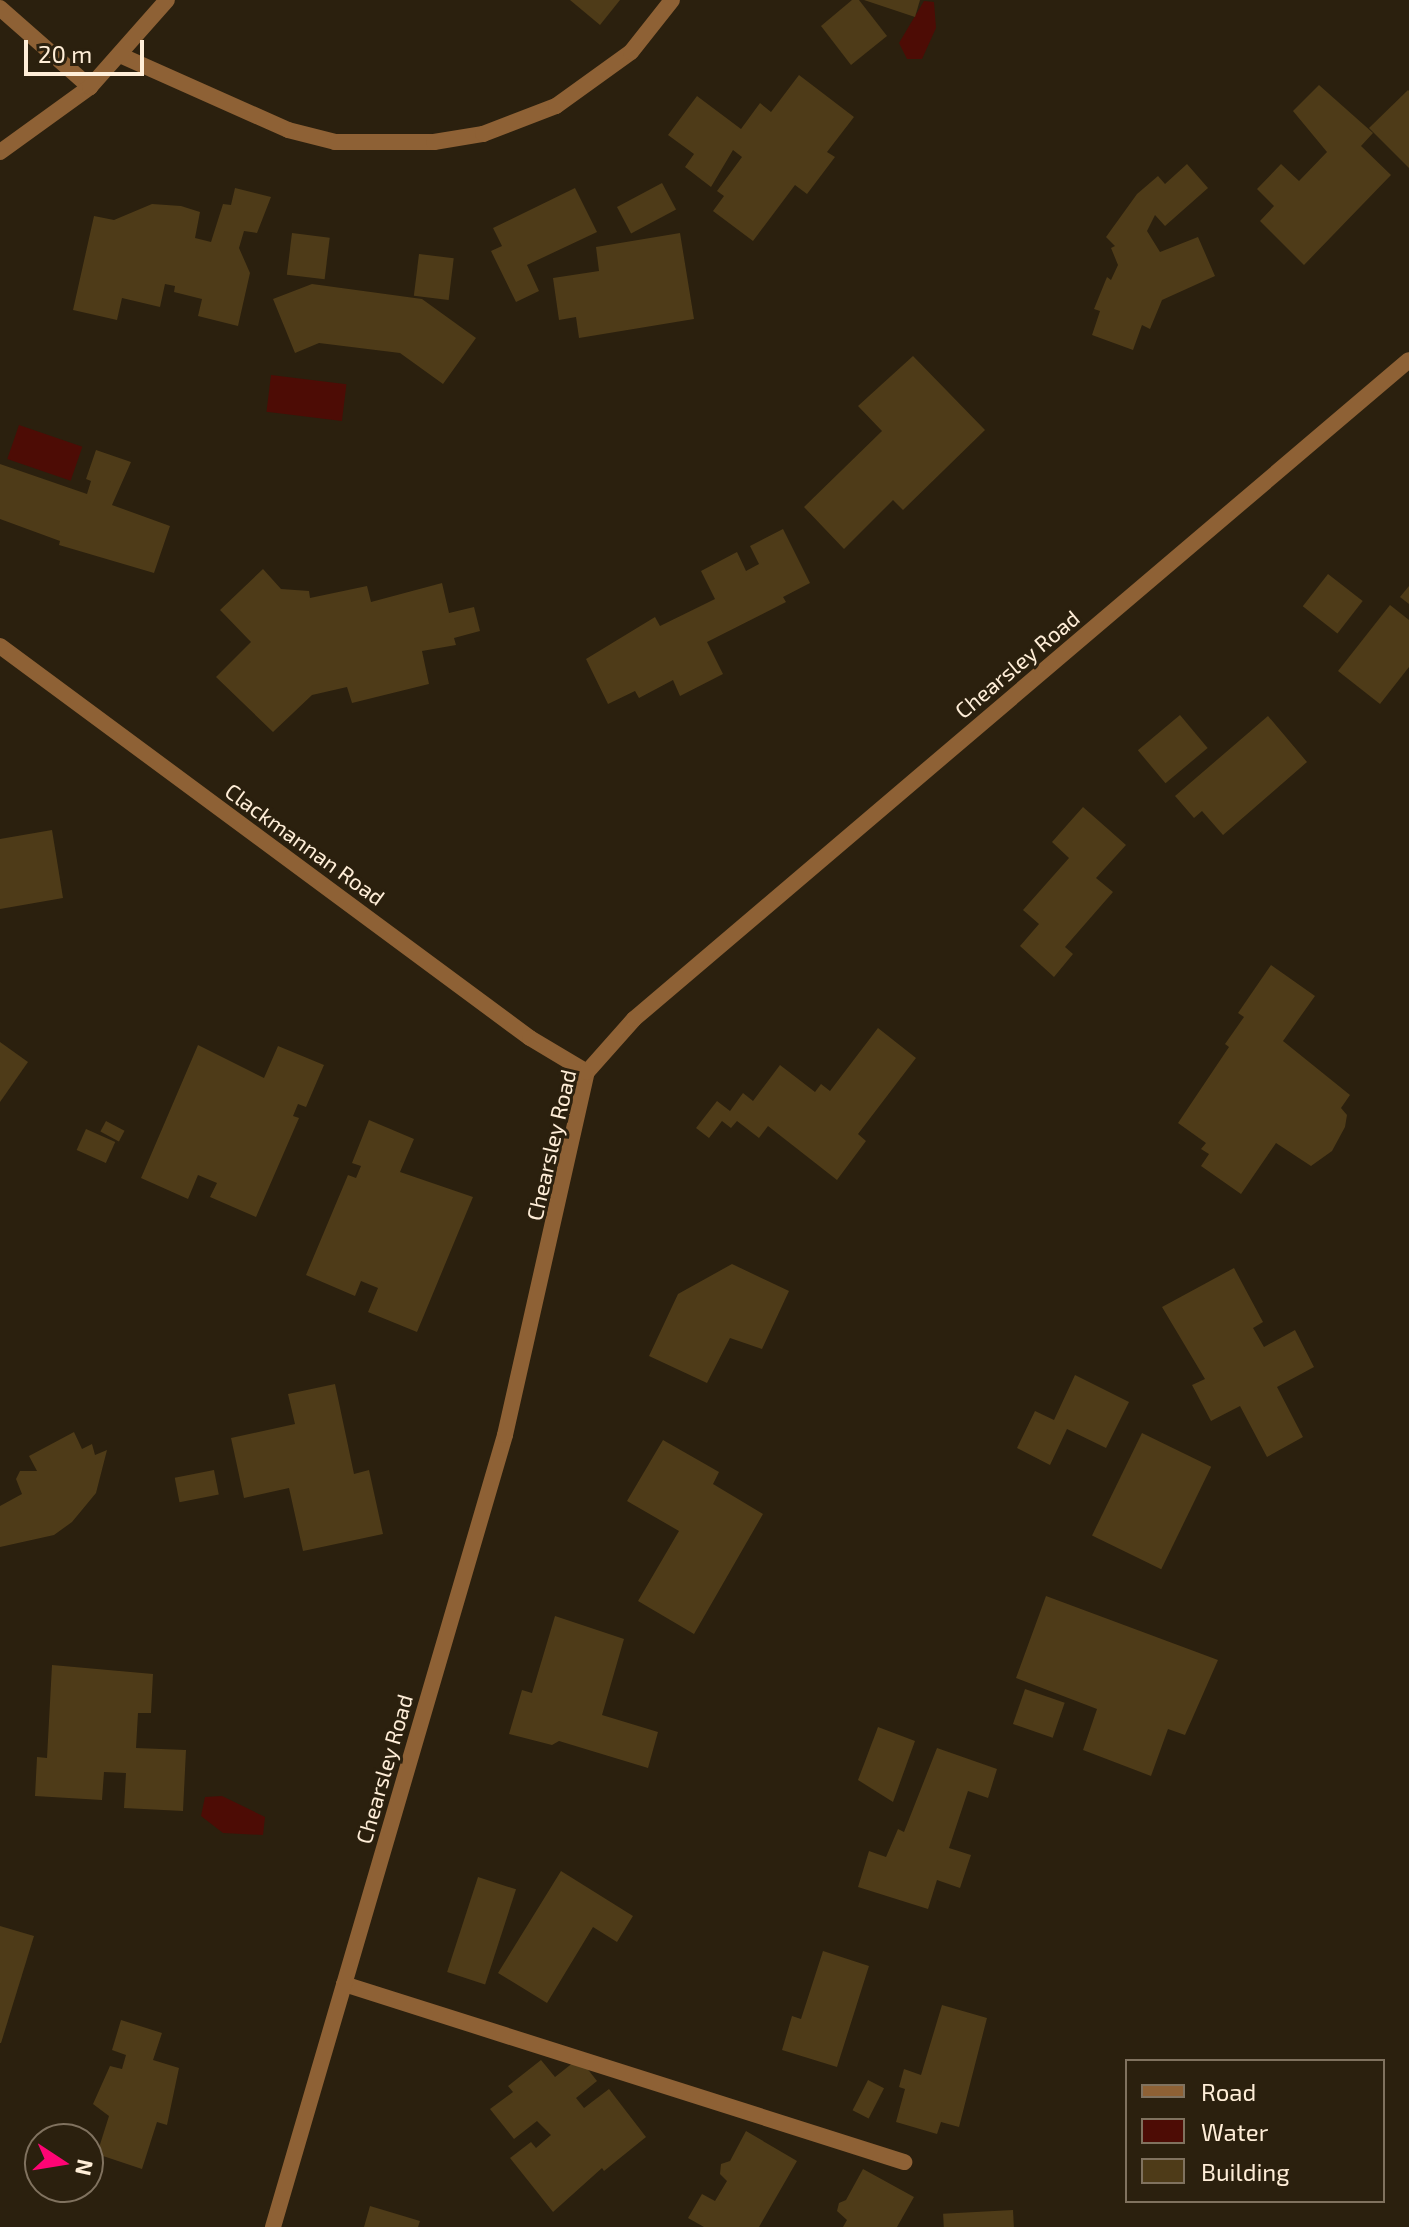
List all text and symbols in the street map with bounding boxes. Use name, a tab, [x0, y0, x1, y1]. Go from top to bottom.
scale bar	[28, 24, 148, 74]
text: 20 m	[38, 39, 92, 68]
street label: Chearsley Road	[949, 604, 1085, 724]
street label: Clackmannan Road	[220, 777, 390, 911]
street label: Chearsley Road	[521, 1067, 581, 1223]
street label: Chearsley Road	[350, 1691, 418, 1847]
legend	[1125, 2059, 1385, 2203]
text: Road	[1201, 2077, 1256, 2106]
text: Water	[1201, 2117, 1268, 2146]
north arrow	[24, 2123, 104, 2203]
text: N	[71, 2157, 100, 2178]
text: Building	[1201, 2157, 1290, 2186]

